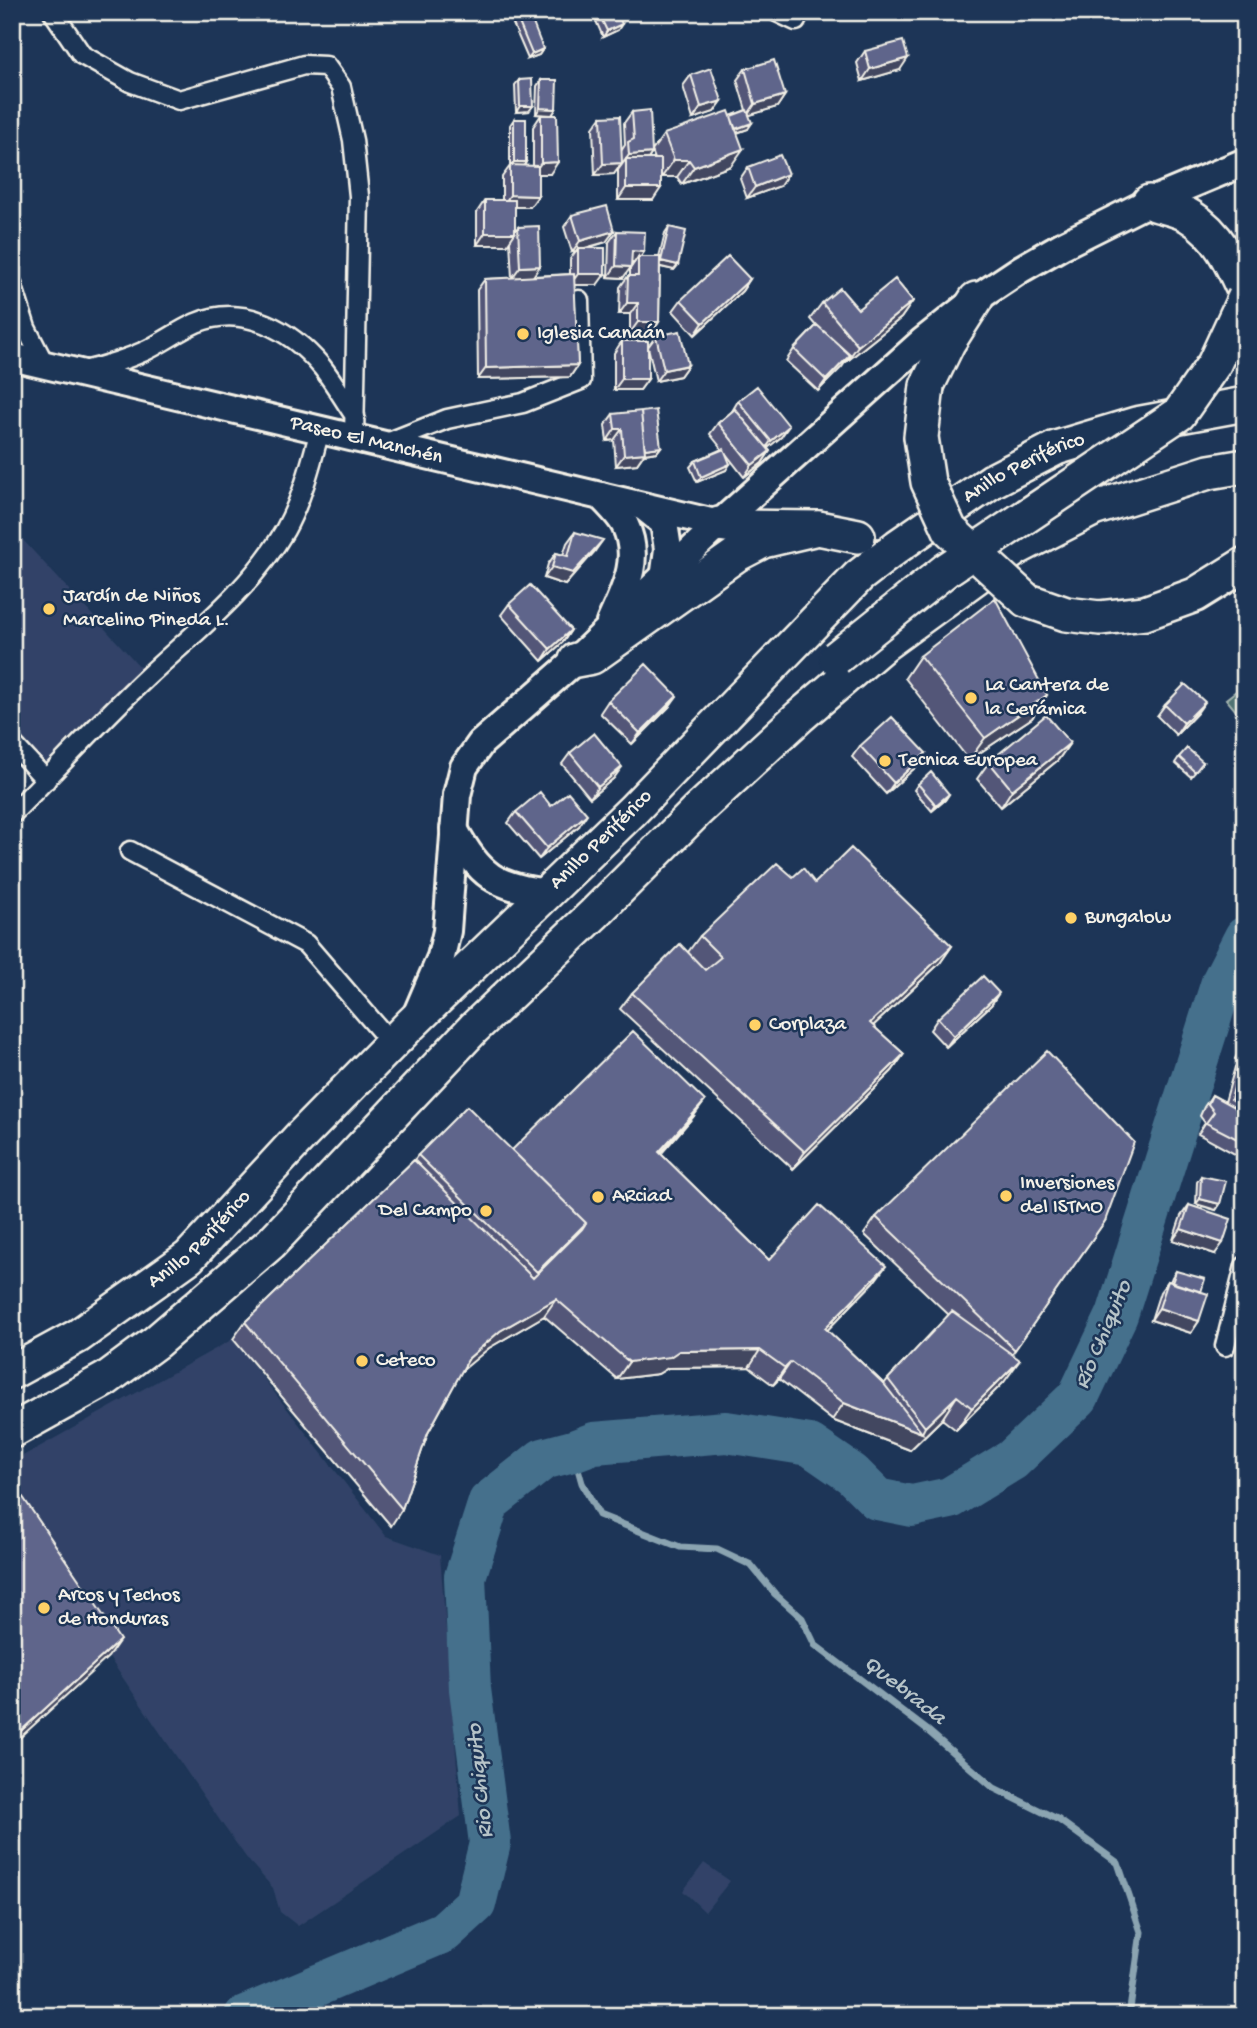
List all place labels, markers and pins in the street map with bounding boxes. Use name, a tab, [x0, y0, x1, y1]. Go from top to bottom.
place label: Iglesia Canaán	[537, 322, 665, 347]
marker: Iglesia Canaán	[515, 326, 531, 342]
place label: Jardín de Niños Marcelino Pineda L.	[63, 585, 230, 634]
marker: Jardín de Niños Marcelino Pineda L.	[41, 601, 57, 617]
place label: La Cantera de la Cerámica	[985, 674, 1110, 723]
marker: La Cantera de la Cerámica	[963, 690, 979, 706]
place label: Tecnica Europea	[898, 749, 1039, 774]
marker: Tecnica Europea	[877, 753, 893, 769]
place label: Bungalow	[1084, 906, 1172, 931]
marker: Bungalow	[1063, 910, 1079, 926]
place label: Corplaza	[769, 1013, 848, 1038]
marker: Corplaza	[747, 1017, 763, 1033]
place label: Inversiones del ISTMO	[1020, 1172, 1116, 1221]
place label: ARciad	[612, 1185, 673, 1210]
marker: Inversiones del ISTMO	[998, 1188, 1014, 1204]
marker: ARciad	[590, 1189, 606, 1205]
place label: Del Campo	[377, 1199, 472, 1224]
marker: Del Campo	[478, 1203, 494, 1219]
place label: Ceteco	[376, 1349, 436, 1374]
marker: Ceteco	[354, 1353, 370, 1369]
place label: Arcos y Techos de Honduras	[58, 1584, 181, 1633]
marker: Arcos y Techos de Honduras	[36, 1600, 52, 1616]

